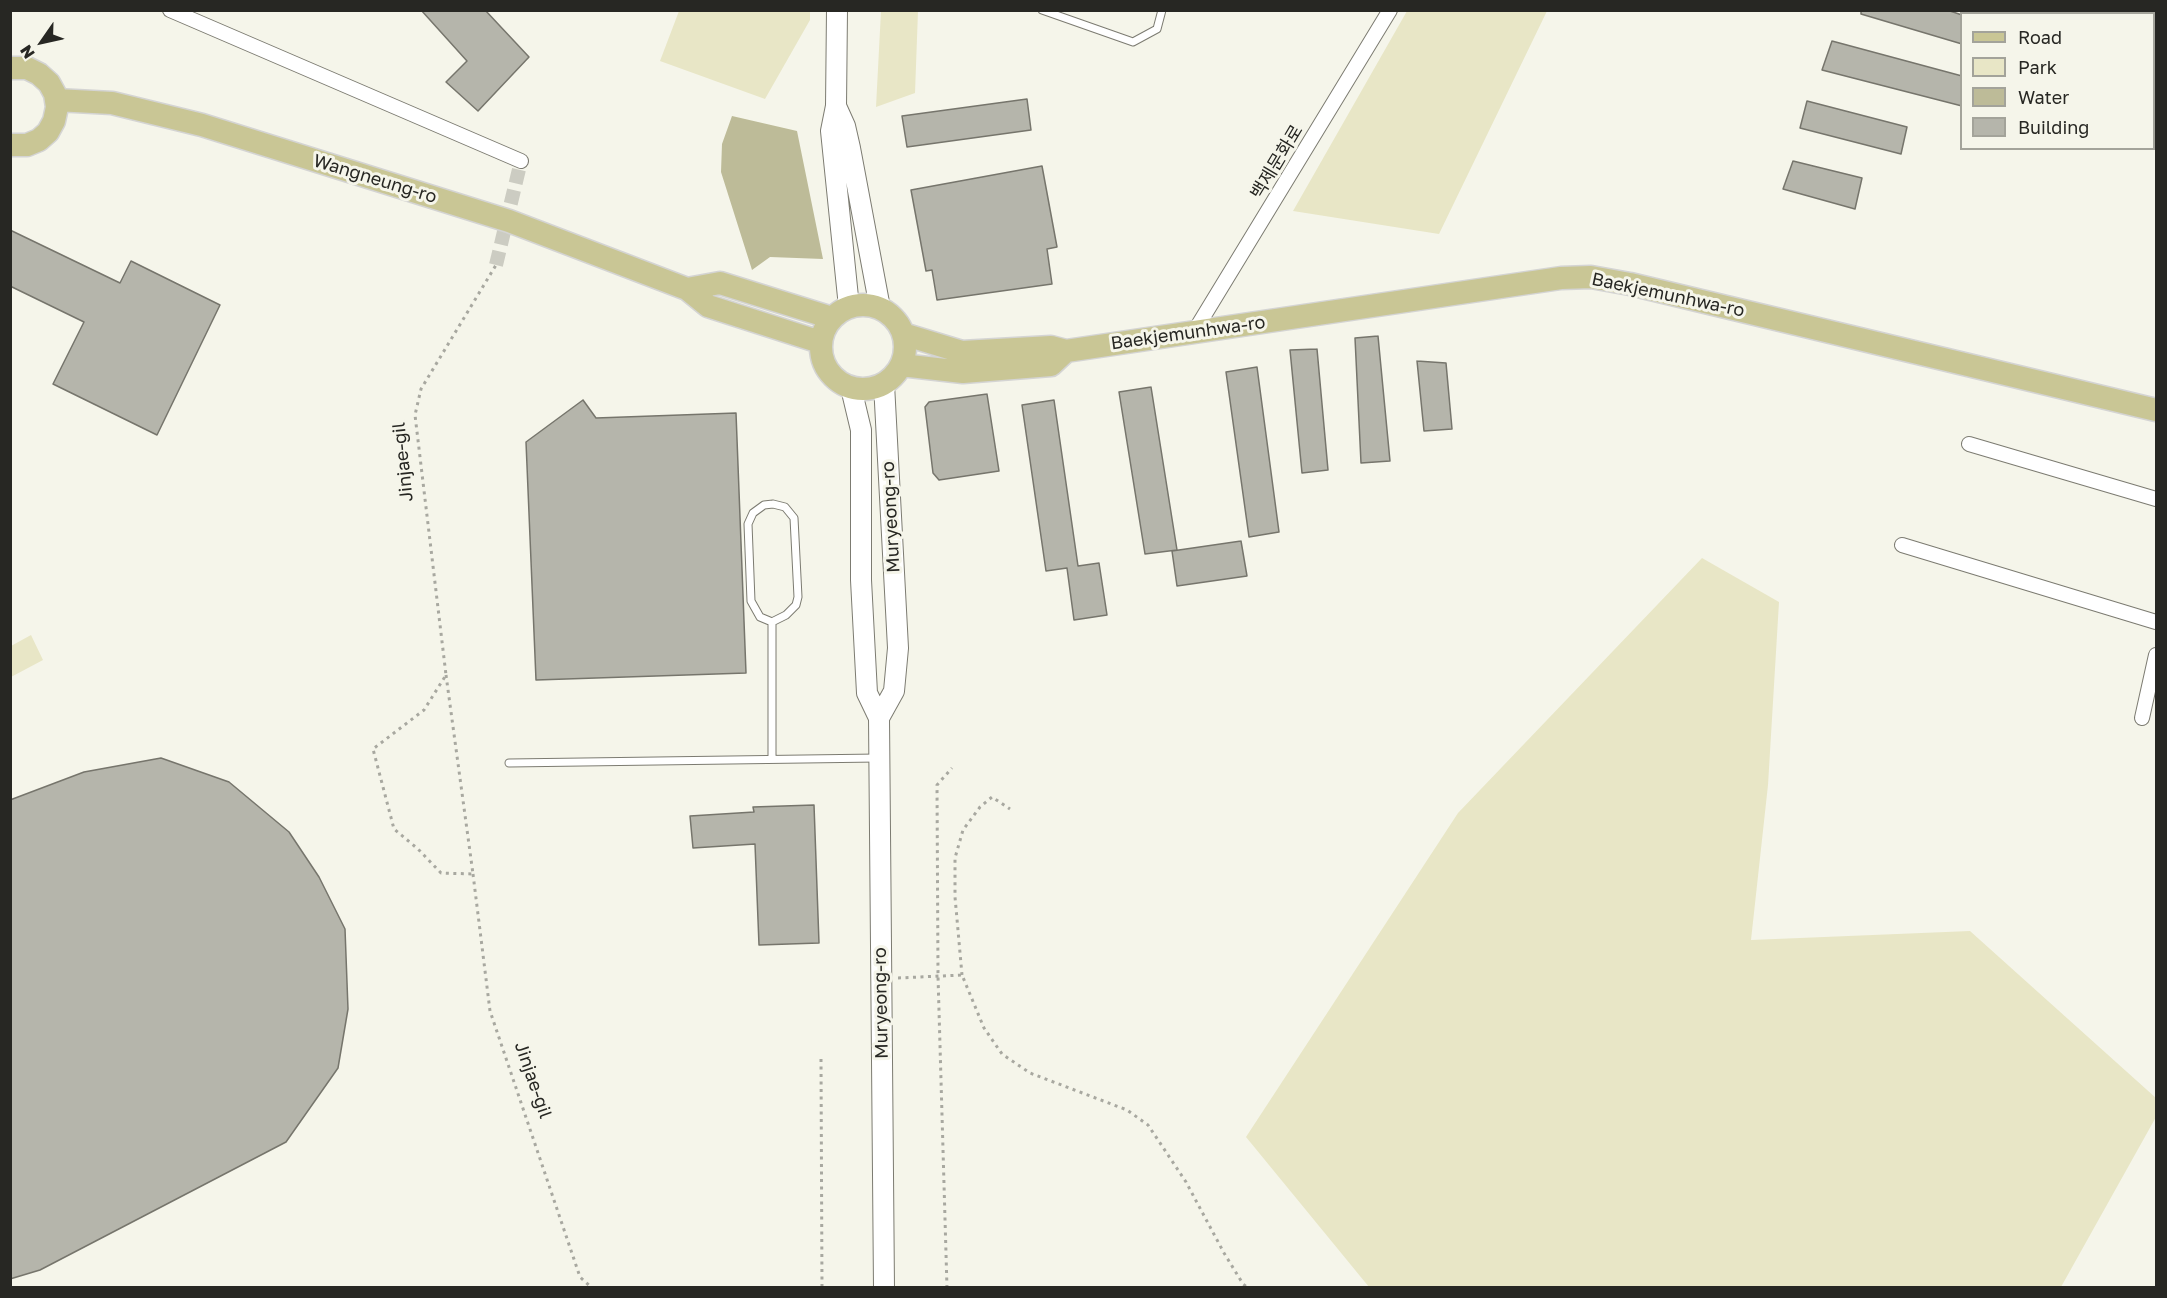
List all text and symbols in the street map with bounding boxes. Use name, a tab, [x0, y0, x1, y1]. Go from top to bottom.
north arrow	[12, 12, 72, 72]
legend	[1960, 12, 2155, 150]
text: Road	[2018, 26, 2062, 48]
text: N	[15, 41, 39, 63]
text: Park	[2018, 56, 2057, 78]
text: Water	[2018, 86, 2069, 108]
text: Building	[2018, 116, 2089, 138]
street label: 백제문화로	[1246, 121, 1308, 203]
street label: Wangneung-ro	[311, 150, 439, 208]
street label: Baekjemunhwa-ro	[1590, 268, 1746, 322]
street label: Baekjemunhwa-ro	[1109, 311, 1267, 355]
street label: Jinjae-gil	[388, 421, 418, 503]
street label: Muryeong-ro	[877, 461, 905, 573]
street label: Muryeong-ro	[869, 947, 893, 1059]
street label: Jinjae-gil	[510, 1039, 556, 1121]

